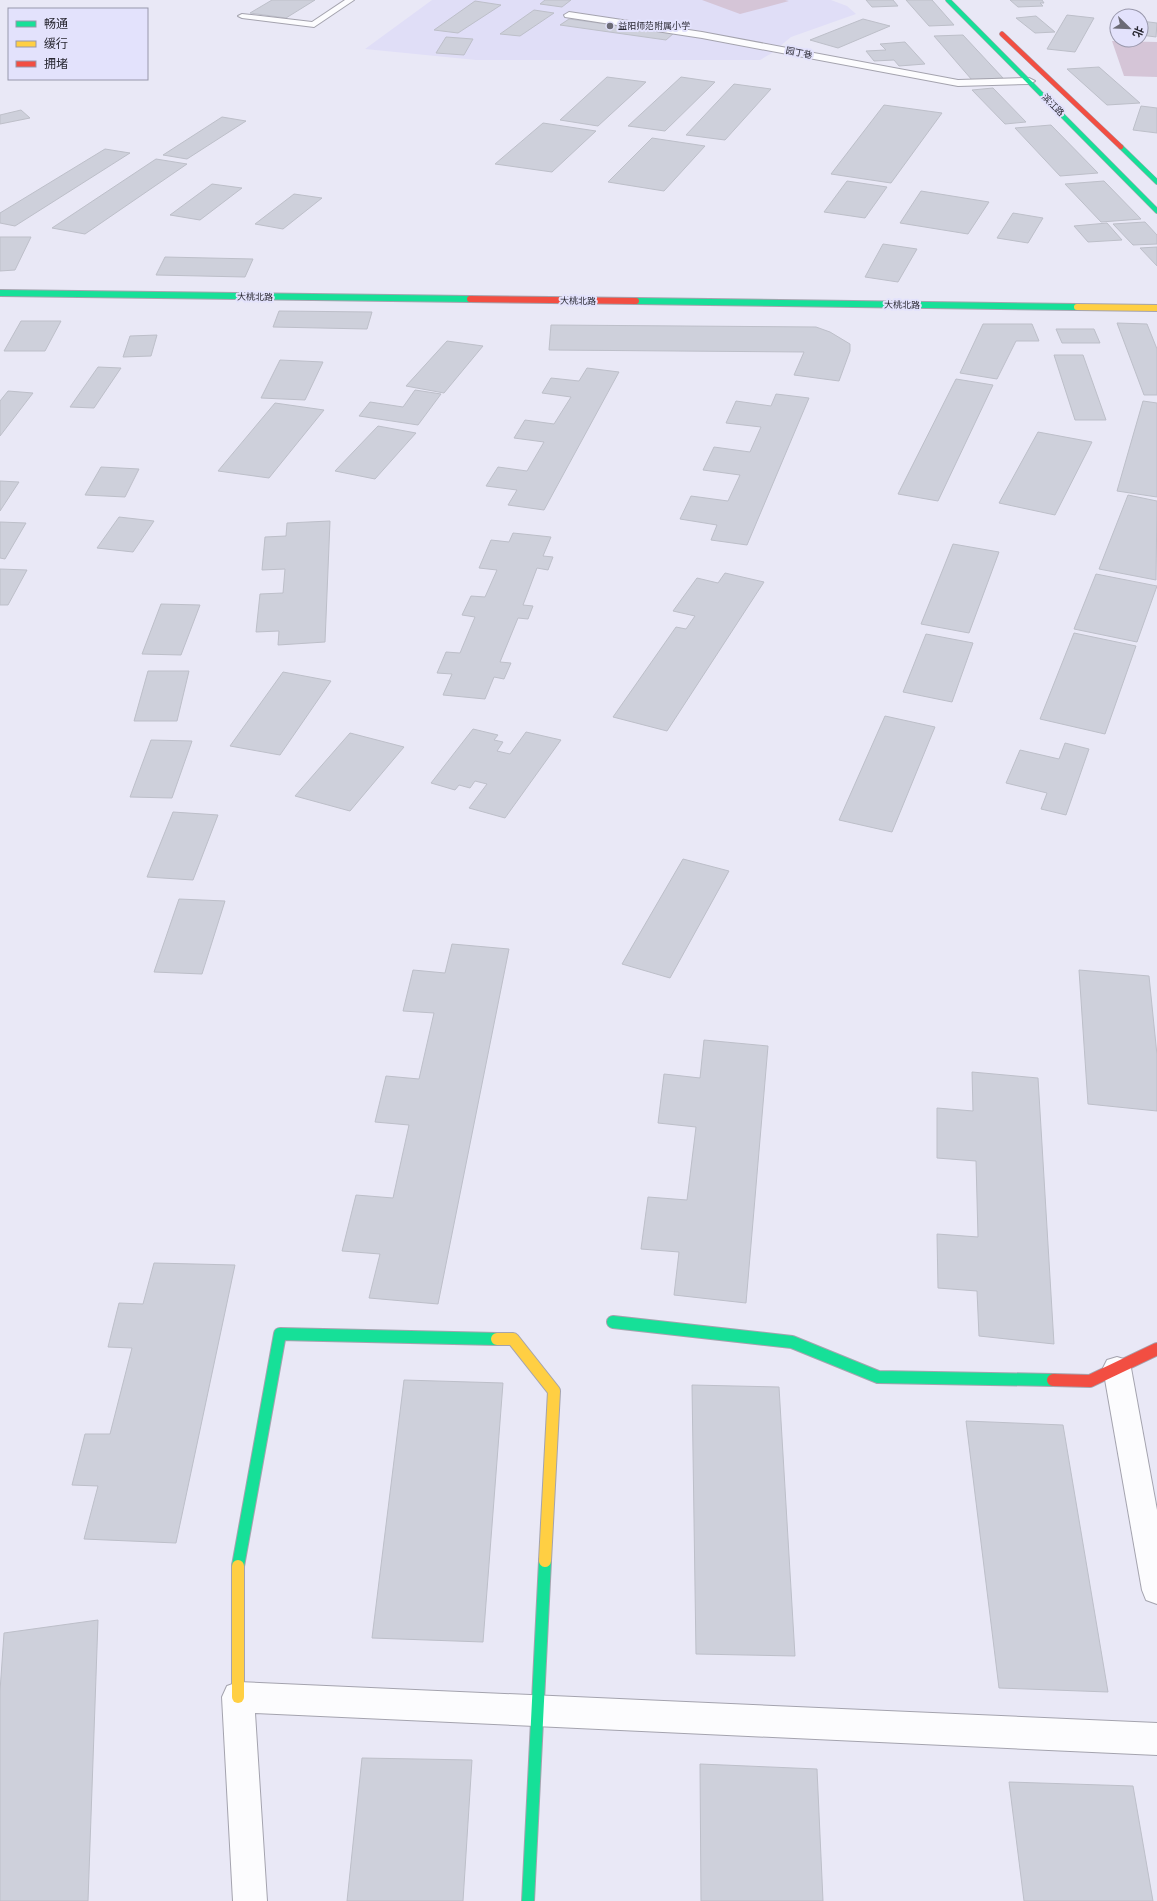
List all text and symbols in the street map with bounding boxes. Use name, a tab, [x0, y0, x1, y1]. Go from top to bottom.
legend	[8, 8, 148, 80]
north arrow	[1109, 8, 1149, 48]
text: 畅通	[44, 16, 68, 32]
place label: 益阳师范附属小学	[618, 20, 690, 32]
marker: 益阳师范附属小学	[605, 21, 615, 31]
text: 北	[1130, 24, 1147, 40]
text: 缓行	[44, 36, 68, 52]
street label: 园丁巷	[785, 45, 813, 61]
text: 拥堵	[44, 56, 68, 72]
street label: 滨江路	[1039, 91, 1067, 119]
street label: 大桃北路	[237, 291, 273, 303]
street label: 大桃北路	[560, 295, 596, 307]
street label: 大桃北路	[884, 299, 920, 311]

